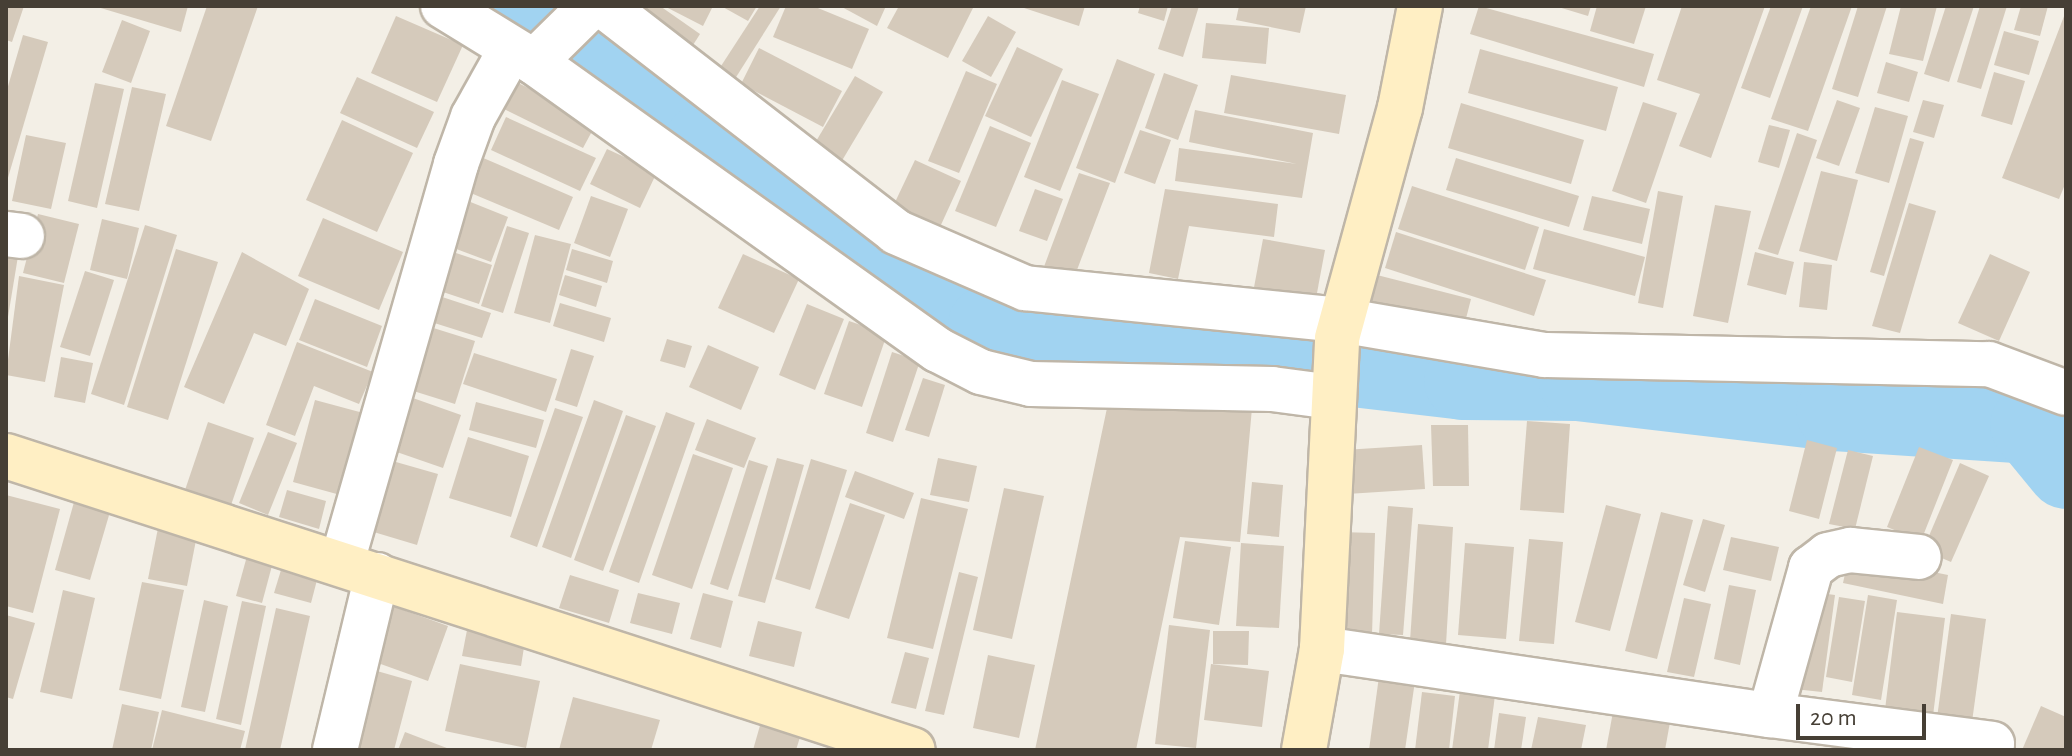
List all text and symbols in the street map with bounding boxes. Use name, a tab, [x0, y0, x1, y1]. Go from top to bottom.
scale bar	[1800, 688, 1930, 738]
text: 20 m	[1810, 706, 1857, 730]

